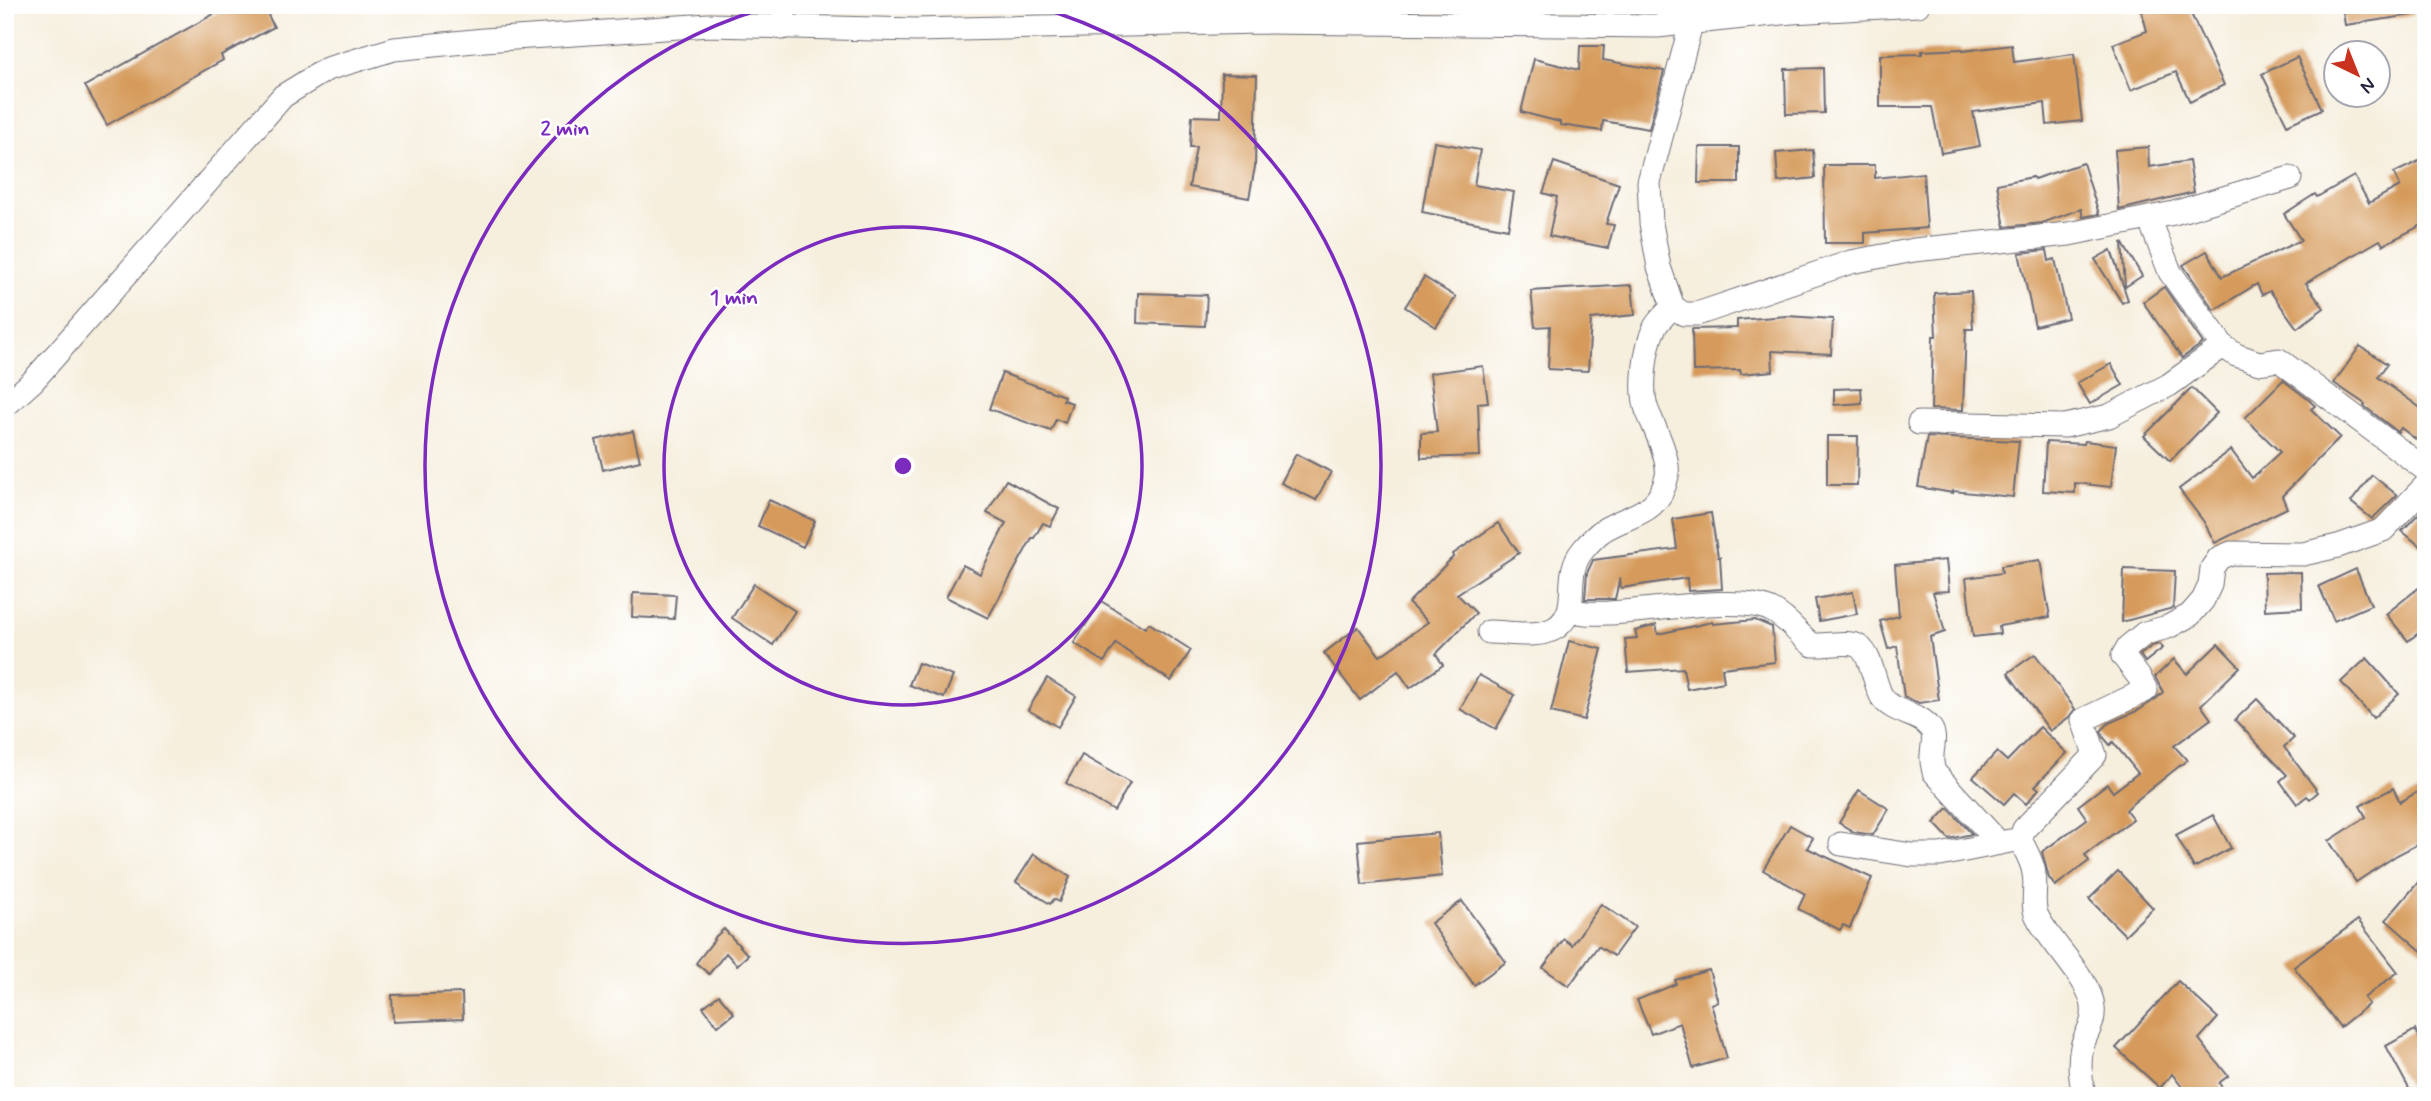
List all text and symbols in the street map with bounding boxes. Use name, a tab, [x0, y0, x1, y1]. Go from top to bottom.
north arrow	[2322, 38, 2392, 108]
text: N	[2354, 72, 2381, 99]
text: 2 min	[540, 115, 590, 143]
text: 1 min	[710, 284, 758, 312]
centre of rings	[891, 454, 915, 478]

